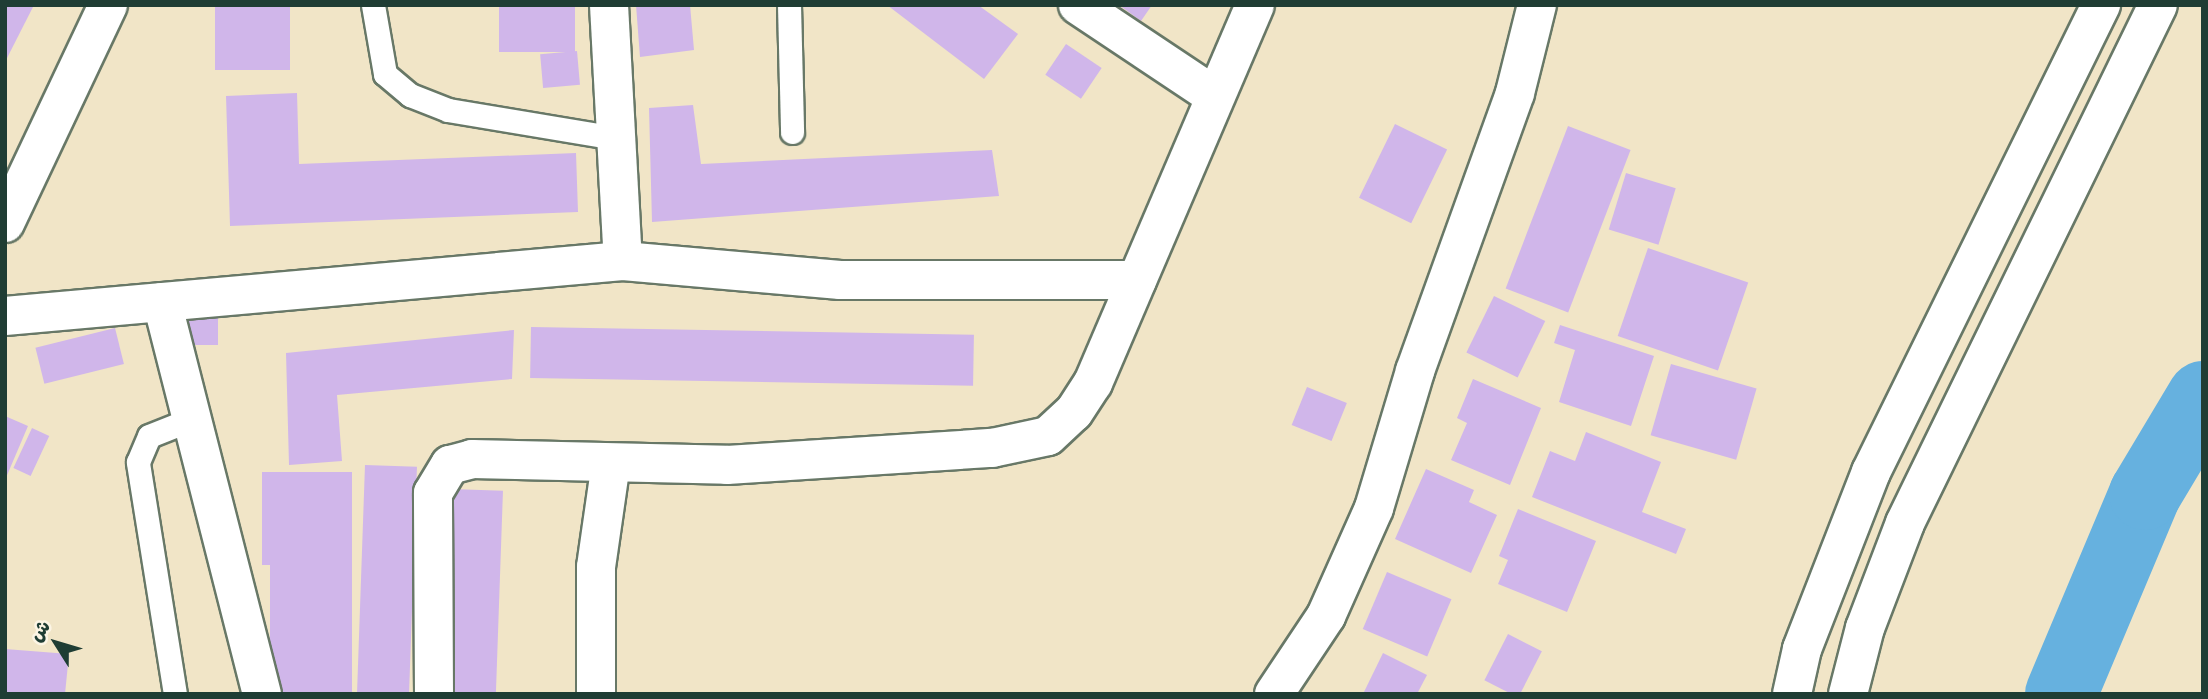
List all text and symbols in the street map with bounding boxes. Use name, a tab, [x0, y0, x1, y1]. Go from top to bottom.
north arrow	[21, 608, 91, 678]
text: ش	[23, 614, 55, 646]

